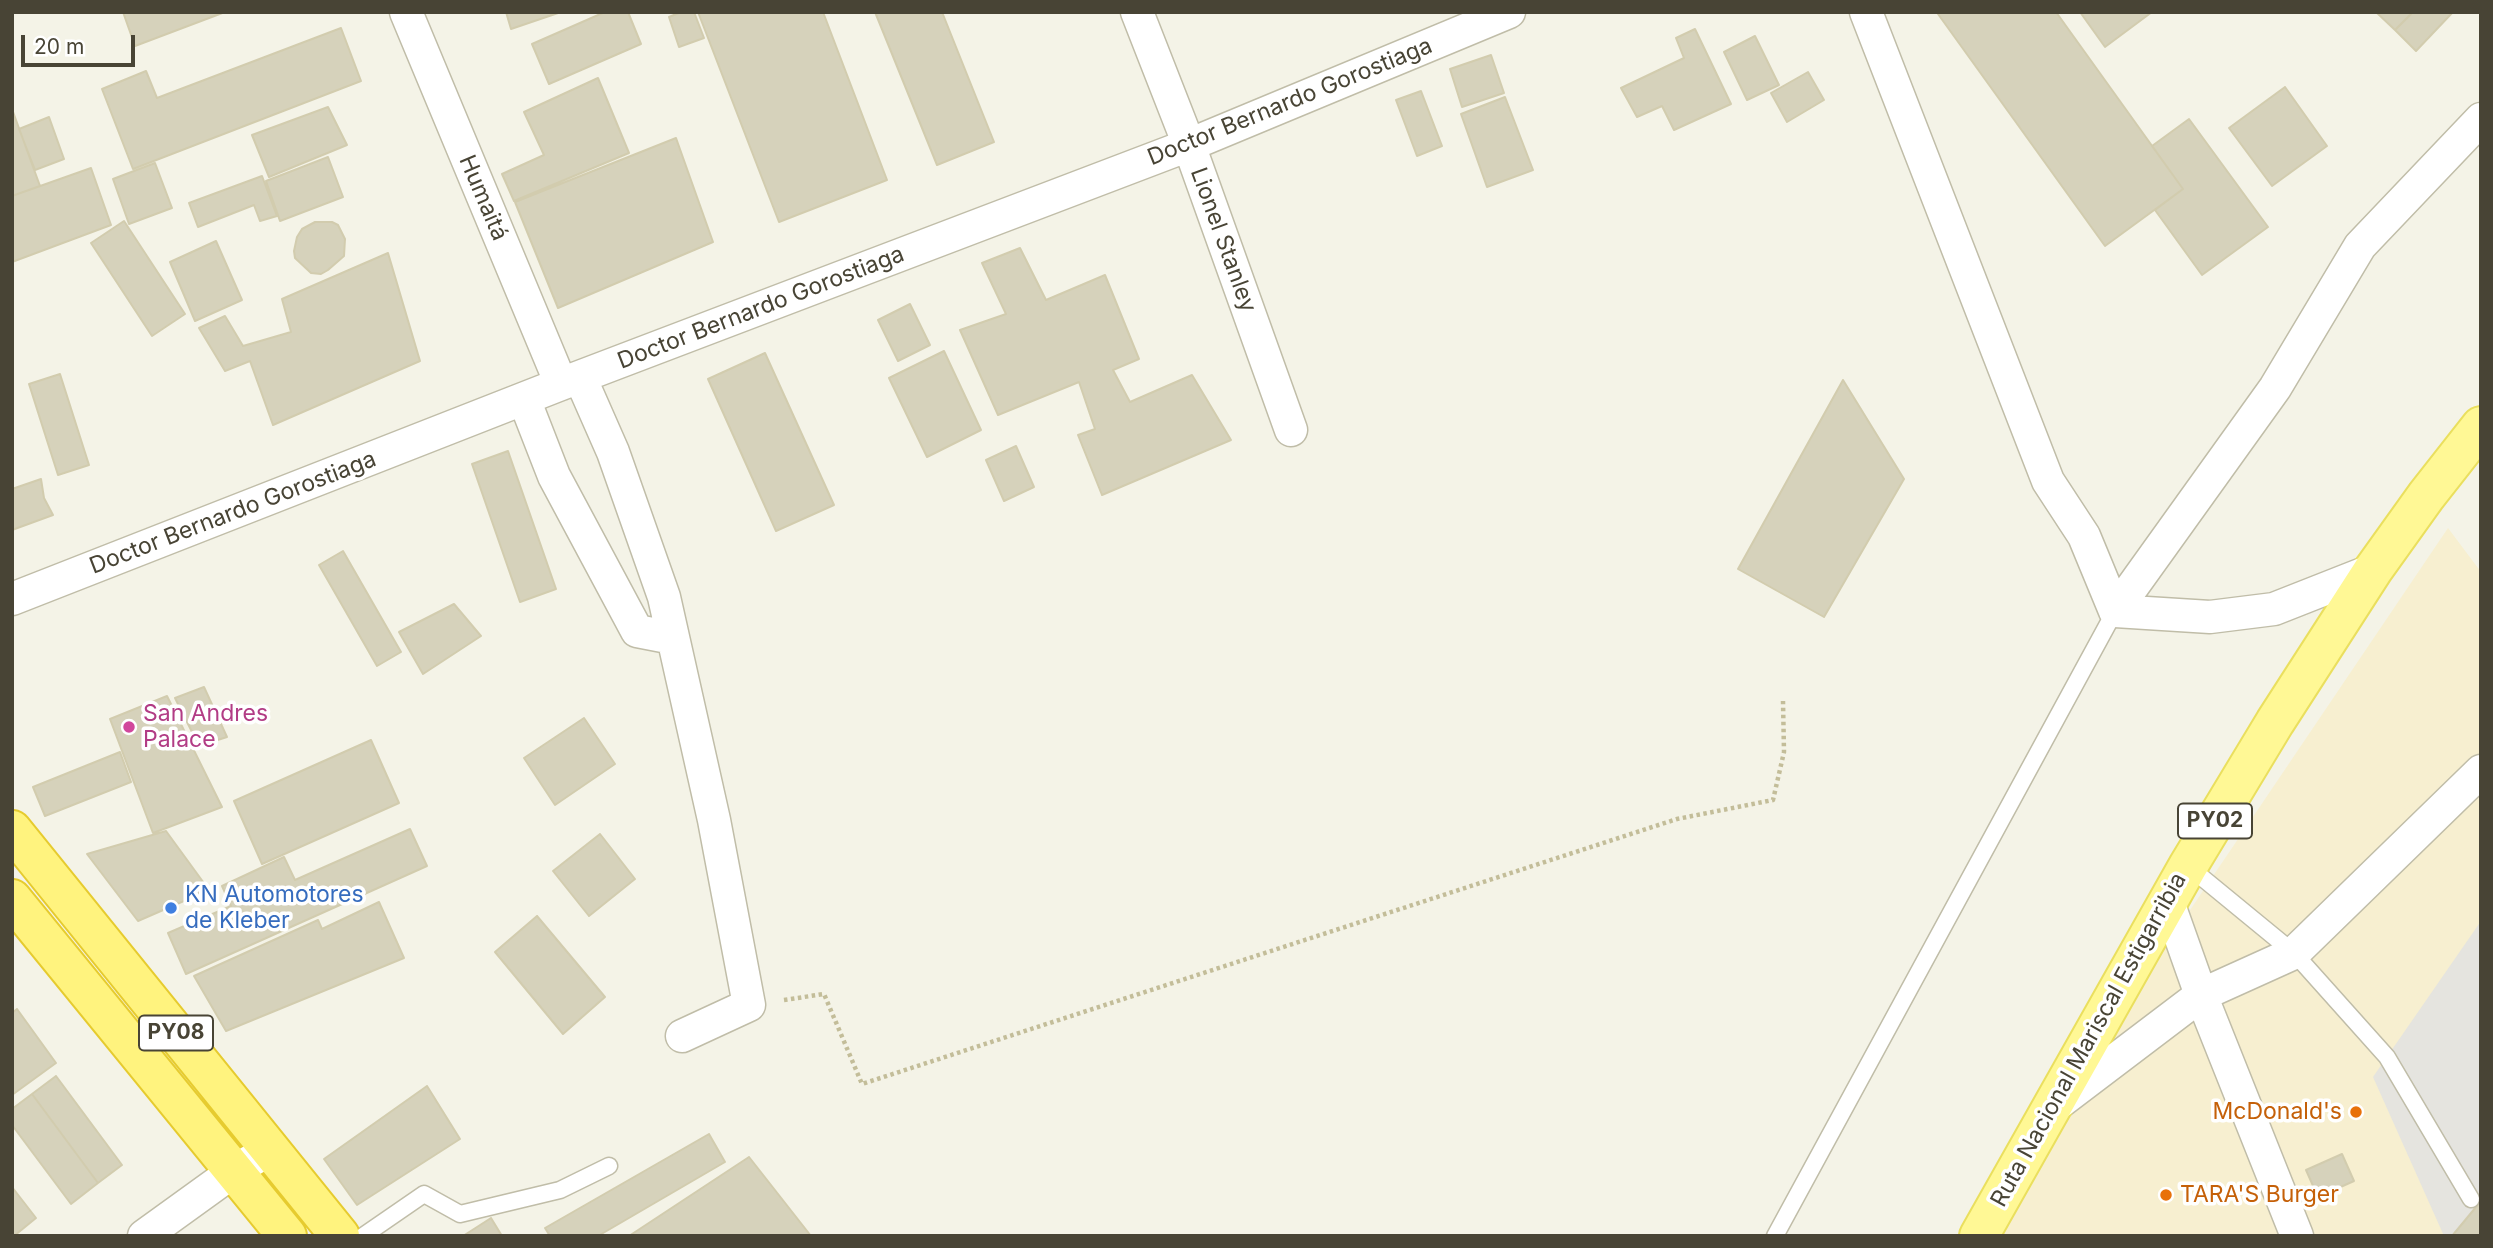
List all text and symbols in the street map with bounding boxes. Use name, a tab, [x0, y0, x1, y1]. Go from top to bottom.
scale bar	[24, 21, 138, 65]
street label: Doctor Bernardo Gorostiaga	[1144, 32, 1436, 172]
text: 20 m	[34, 34, 84, 59]
street label: Humaitá	[453, 151, 513, 245]
street label: Lionel Stanley	[1184, 164, 1262, 316]
street label: Doctor Bernardo Gorostiaga	[614, 241, 908, 375]
street label: Doctor Bernardo Gorostiaga	[86, 446, 380, 580]
place label: San Andres Palace	[143, 700, 268, 754]
marker: San Andres Palace	[121, 719, 137, 735]
road number: PY02	[2178, 804, 2252, 838]
street label: Ruta Nacional Mariscal Estigarribia	[1985, 868, 2193, 1212]
place label: KN Automotores de Kleber	[185, 881, 364, 935]
marker: KN Automotores de Kleber	[163, 900, 179, 916]
road number: PY08	[139, 1016, 213, 1050]
place label: McDonald's	[2213, 1098, 2342, 1126]
marker: McDonald's	[2348, 1104, 2364, 1120]
place label: TARA'S Burger	[2180, 1181, 2339, 1209]
marker: TARA'S Burger	[2158, 1187, 2174, 1203]

